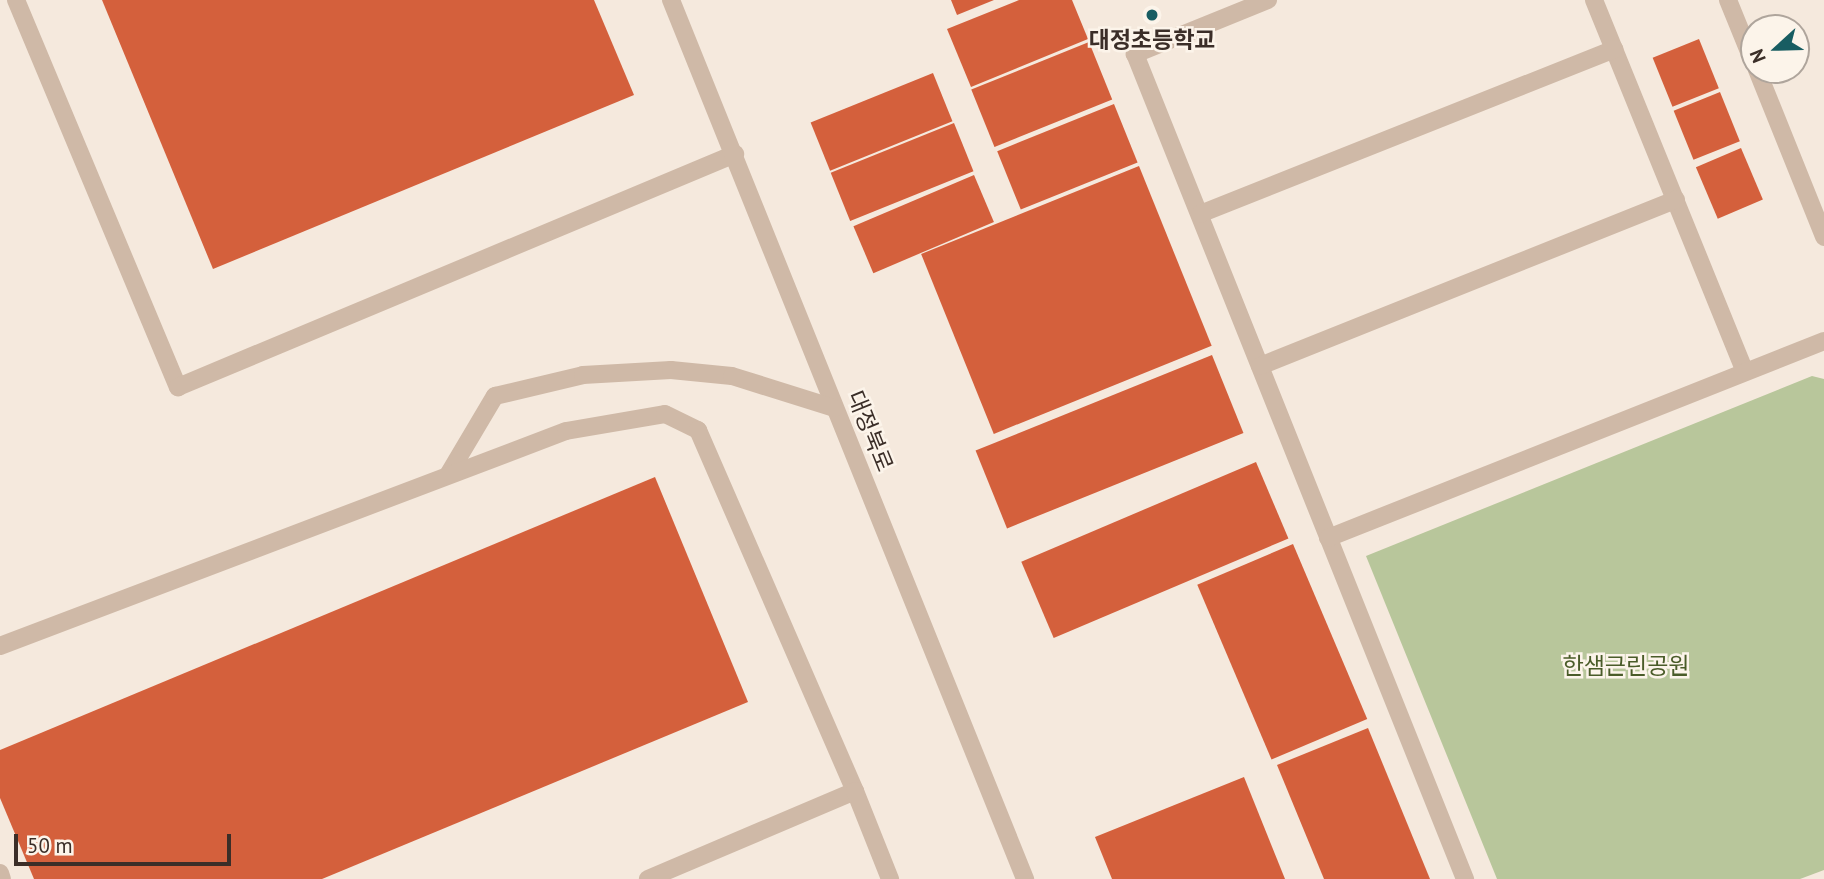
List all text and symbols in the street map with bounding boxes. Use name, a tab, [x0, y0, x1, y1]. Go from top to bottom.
marker: 대정초등학교	[1144, 7, 1160, 23]
north arrow	[1740, 14, 1810, 84]
place label: 대정초등학교	[1089, 26, 1215, 54]
text: N	[1744, 46, 1771, 66]
street label: 대정북로	[841, 387, 899, 475]
park label: 한샘근린공원	[1563, 652, 1689, 680]
scale bar	[18, 820, 234, 864]
text: 50 m	[27, 832, 73, 859]

